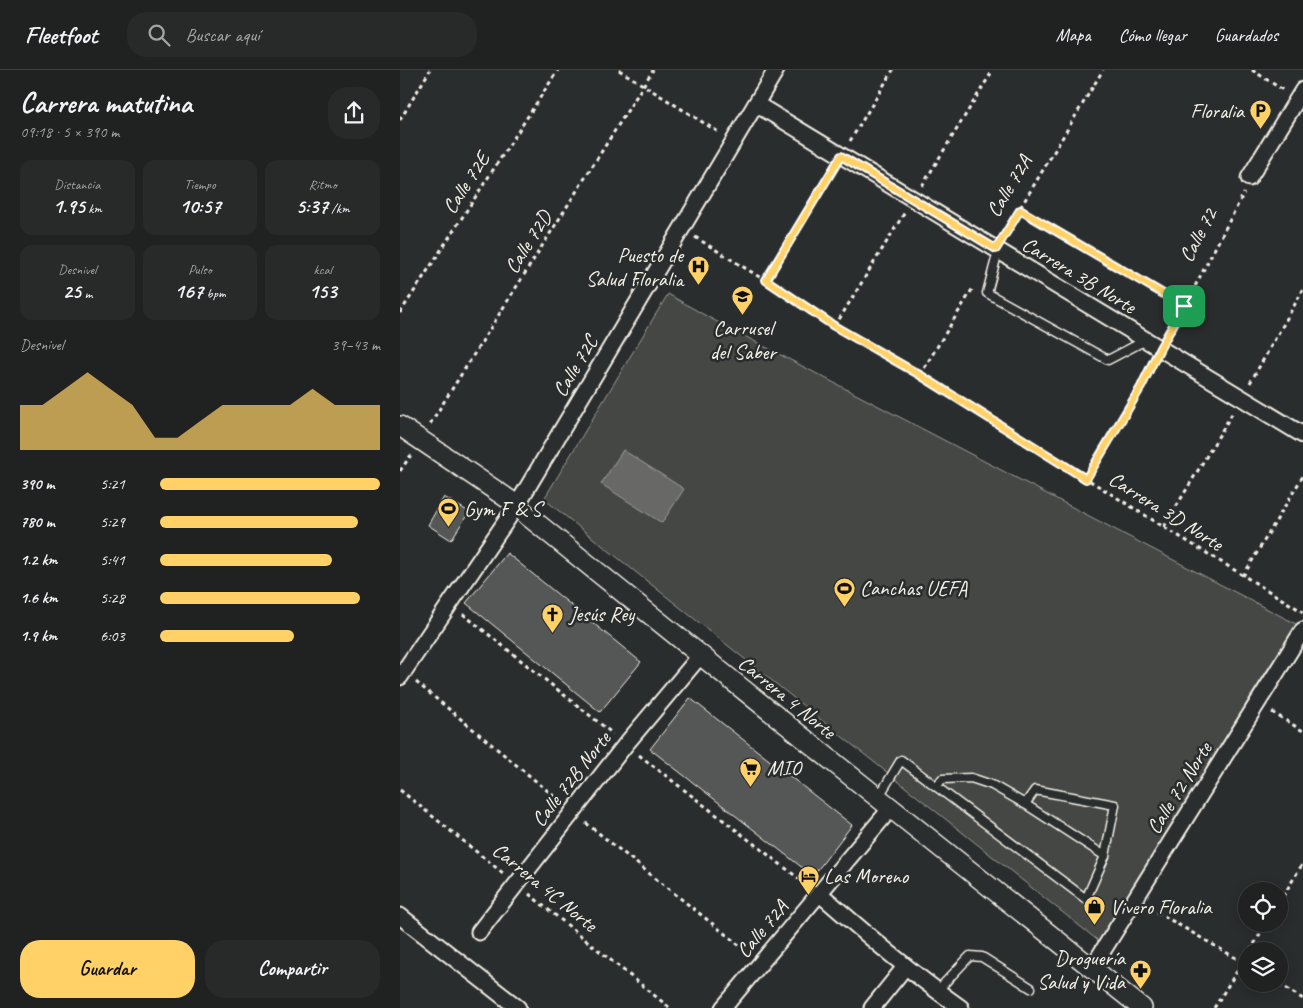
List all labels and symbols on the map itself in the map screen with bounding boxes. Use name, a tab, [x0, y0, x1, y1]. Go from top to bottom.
place label: Floralia	[1190, 98, 1246, 124]
parking icon: Floralia	[1248, 99, 1272, 130]
street label: Calle 72E	[437, 145, 497, 219]
street label: Calle 72A	[980, 149, 1038, 222]
street label: Calle 72	[1173, 202, 1224, 266]
street label: Calle 72D	[499, 204, 558, 278]
street label: Carrera 3B Norte	[1017, 231, 1142, 320]
place label: Puesto de Salud Floralia	[586, 242, 685, 292]
hospital icon: Puesto de Salud Floralia	[687, 255, 711, 286]
school or university icon: Carrusel del Saber	[731, 284, 755, 315]
pin	[1163, 285, 1205, 327]
place label: Carrusel del Saber	[710, 315, 778, 365]
street label: Calle 72C	[547, 329, 604, 401]
street label: Carrera 3D Norte	[1104, 466, 1229, 557]
place label: Gym F & S	[464, 496, 545, 522]
sports icon: Gym F & S	[436, 497, 460, 528]
place label: Canchas UEFA	[860, 575, 968, 601]
sports icon: Canchas UEFA	[832, 576, 856, 607]
place label: Jesús Rey	[568, 601, 636, 627]
church icon: Jesús Rey	[541, 602, 565, 633]
street label: Carrera 4 Norte	[733, 650, 842, 745]
street label: Calle 72B Norte	[526, 725, 617, 832]
street label: Calle 72 Norte	[1141, 736, 1218, 839]
place label: MIO	[767, 755, 804, 781]
supermarket icon: MIO	[739, 756, 763, 787]
street label: Carrera 4C Norte	[487, 837, 604, 938]
place label: Las Moreno	[824, 863, 910, 889]
hotel icon: Las Moreno	[796, 864, 820, 895]
street label: Calle 72A	[730, 894, 795, 963]
place label: Vivero Floralia	[1110, 894, 1213, 920]
shop icon: Vivero Floralia	[1082, 895, 1106, 926]
place label: Droguería Salud y Vida	[1037, 945, 1127, 995]
pharmacy icon: Droguería Salud y Vida	[1129, 958, 1153, 989]

